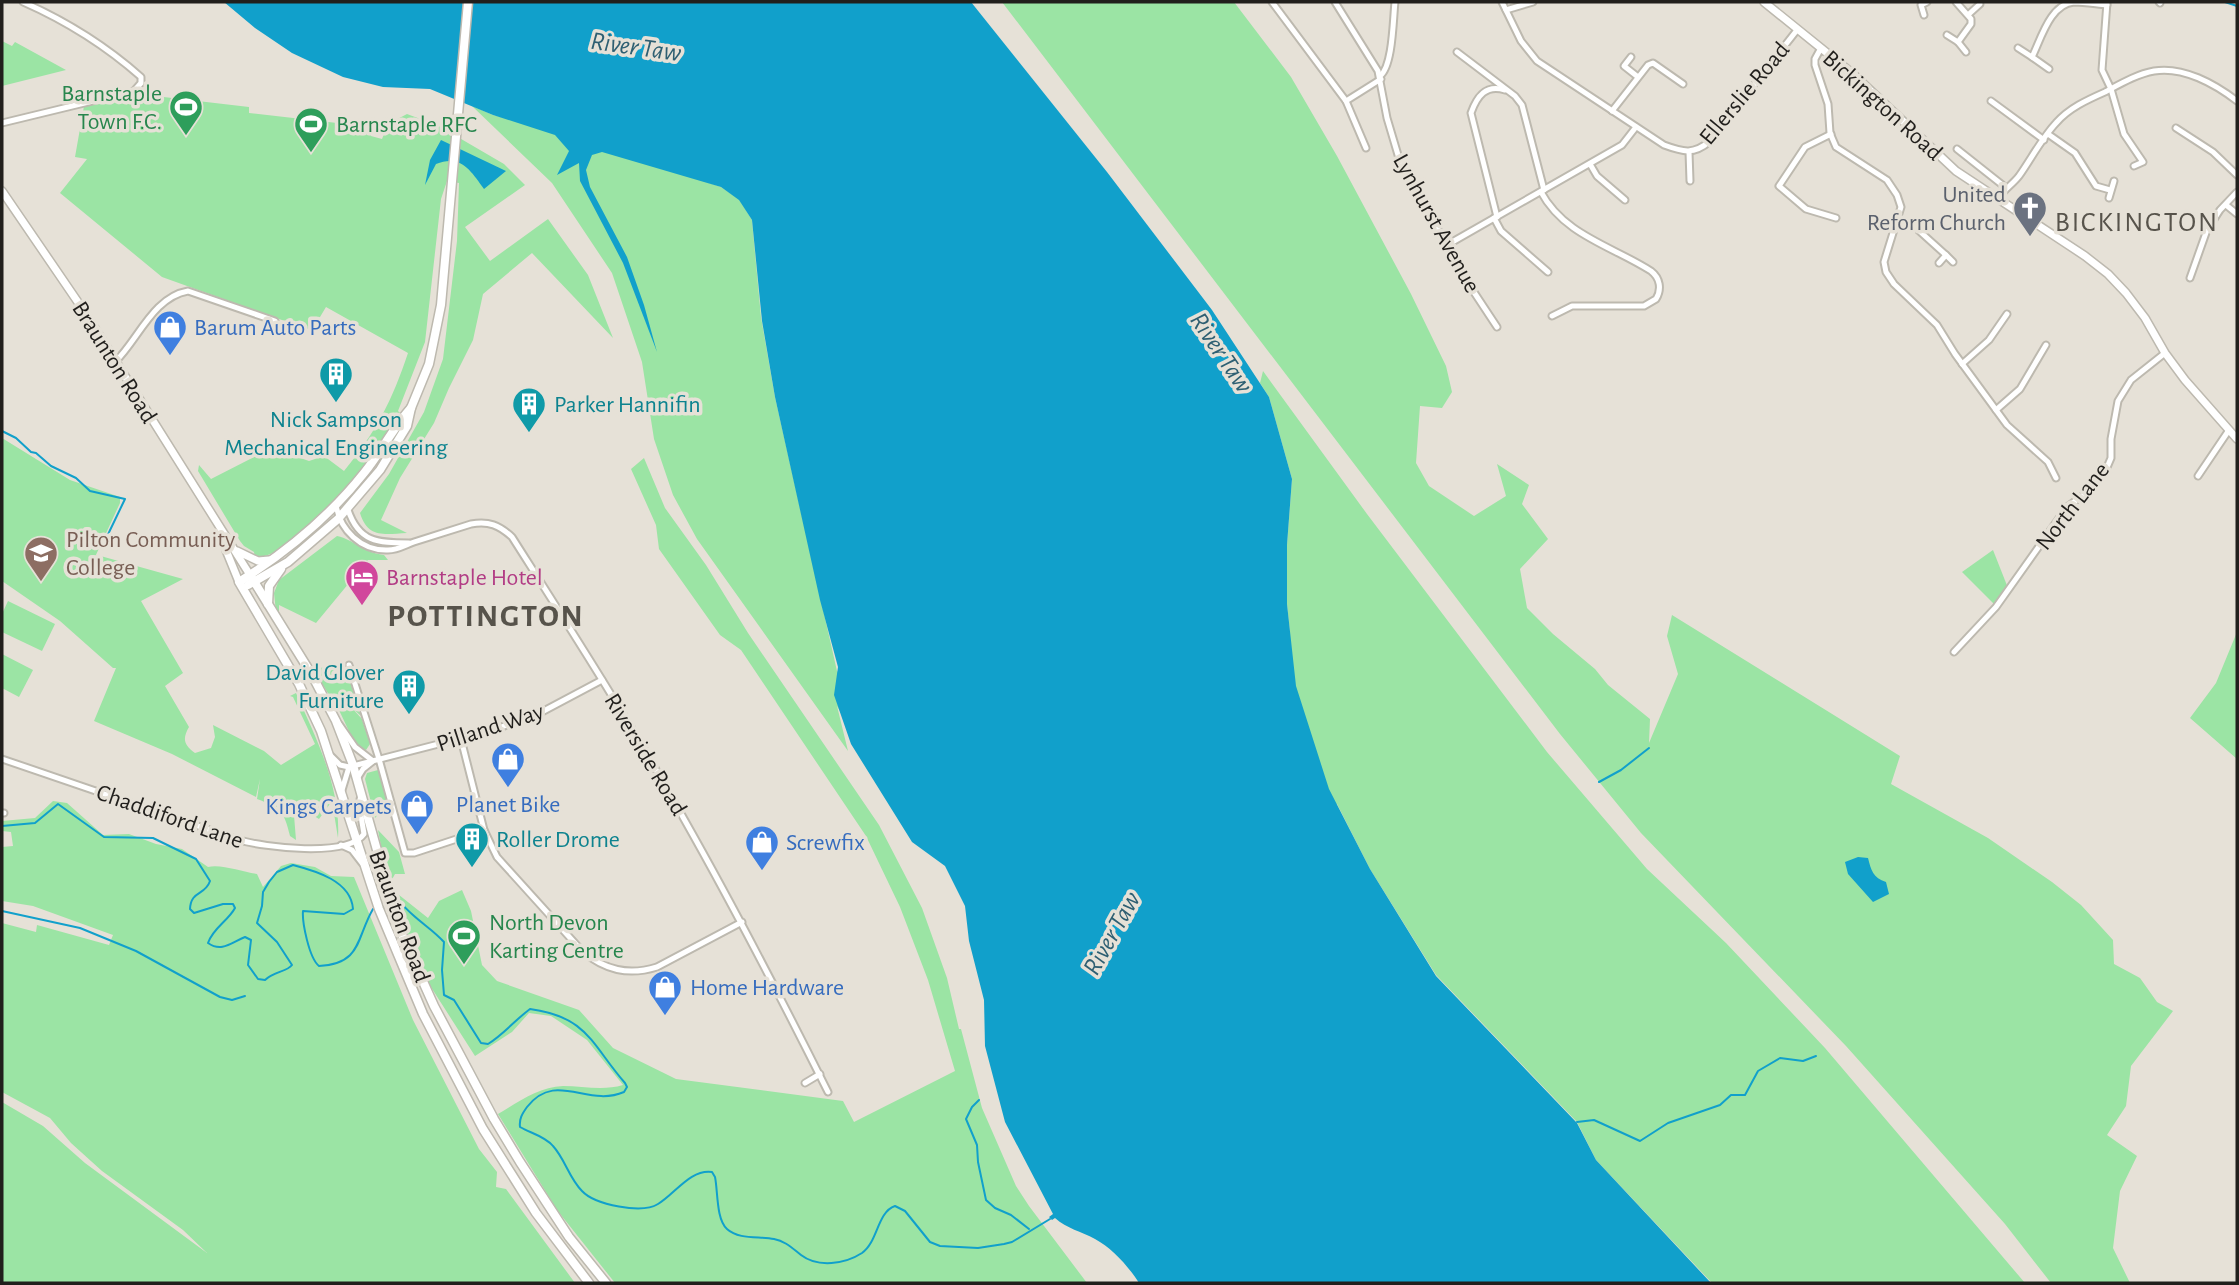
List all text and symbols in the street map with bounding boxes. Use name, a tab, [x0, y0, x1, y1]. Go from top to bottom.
water label: River Taw	[589, 28, 683, 66]
street label: Ellerslie Road	[1695, 38, 1794, 149]
street label: Bickington Road	[1818, 46, 1947, 165]
place label: Barnstaple Town F.C.	[61, 82, 162, 134]
sports icon: Barnstaple Town F.C.	[167, 88, 205, 137]
sports icon: Barnstaple RFC	[292, 105, 330, 154]
place label: Barnstaple RFC	[336, 113, 477, 137]
street label: Lynhurst Avenue	[1388, 150, 1484, 297]
place label: United Reform Church	[1867, 183, 2006, 235]
church icon: United Reform Church	[2011, 189, 2049, 238]
district label: BICKINGTON	[2055, 209, 2219, 237]
street label: Braunton Road	[67, 297, 161, 428]
shop icon: Barum Auto Parts	[151, 308, 189, 357]
water label: River Taw	[1185, 308, 1257, 398]
place label: Barum Auto Parts	[194, 316, 356, 340]
building icon: Nick Sampson Mechanical Engineering	[317, 355, 355, 404]
building icon: Parker Hannifin	[510, 385, 548, 434]
place label: Parker Hannifin	[554, 393, 701, 417]
place label: Nick Sampson Mechanical Engineering	[224, 408, 448, 460]
street label: North Lane	[2031, 458, 2114, 555]
place label: Pilton Community College	[66, 528, 235, 580]
school or university icon: Pilton Community College	[22, 534, 60, 583]
hotel icon: Barnstaple Hotel	[343, 558, 381, 607]
place label: Barnstaple Hotel	[386, 566, 543, 590]
district label: POTTINGTON	[387, 600, 585, 632]
place label: David Glover Furniture	[265, 661, 384, 713]
building icon: David Glover Furniture	[390, 667, 428, 716]
street label: Riverside Road	[599, 689, 691, 820]
street label: Pilland Way	[434, 699, 547, 757]
shop icon: Planet Bike	[489, 740, 527, 789]
street label: Chaddiford Lane	[93, 781, 246, 853]
shop icon: Kings Carpets	[398, 787, 436, 836]
place label: Planet Bike	[456, 793, 560, 817]
place label: Kings Carpets	[265, 795, 392, 819]
building icon: Roller Drome	[453, 820, 491, 869]
shop icon: Screwfix	[743, 823, 781, 872]
place label: Roller Drome	[496, 828, 620, 852]
place label: Screwfix	[786, 831, 865, 855]
street label: Braunton Road	[364, 847, 434, 986]
water label: River Taw	[1078, 887, 1145, 980]
place label: North Devon Karting Centre	[489, 911, 624, 963]
sports icon: North Devon Karting Centre	[445, 917, 483, 966]
shop icon: Home Hardware	[646, 968, 684, 1017]
place label: Home Hardware	[690, 976, 844, 1000]

